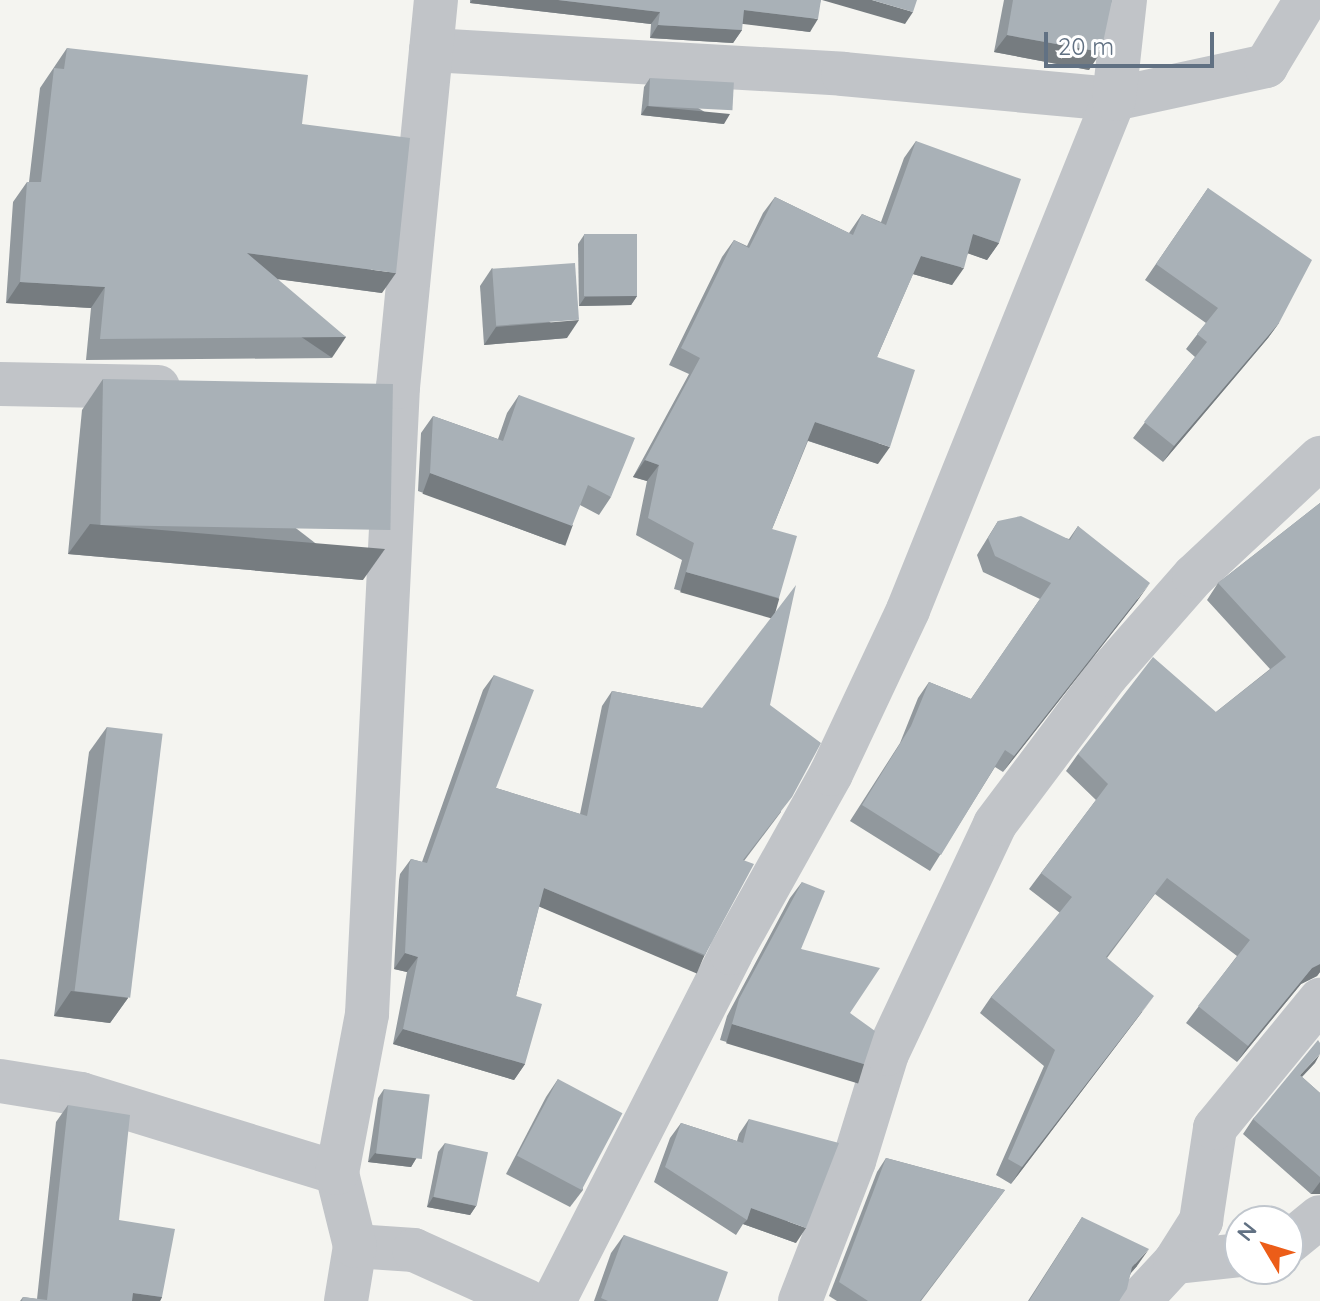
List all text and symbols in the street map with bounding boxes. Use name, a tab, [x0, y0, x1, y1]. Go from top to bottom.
scale bar	[1048, 16, 1218, 66]
text: 20 m	[1058, 31, 1114, 61]
north arrow	[1224, 1205, 1304, 1285]
text: N	[1231, 1216, 1263, 1246]

